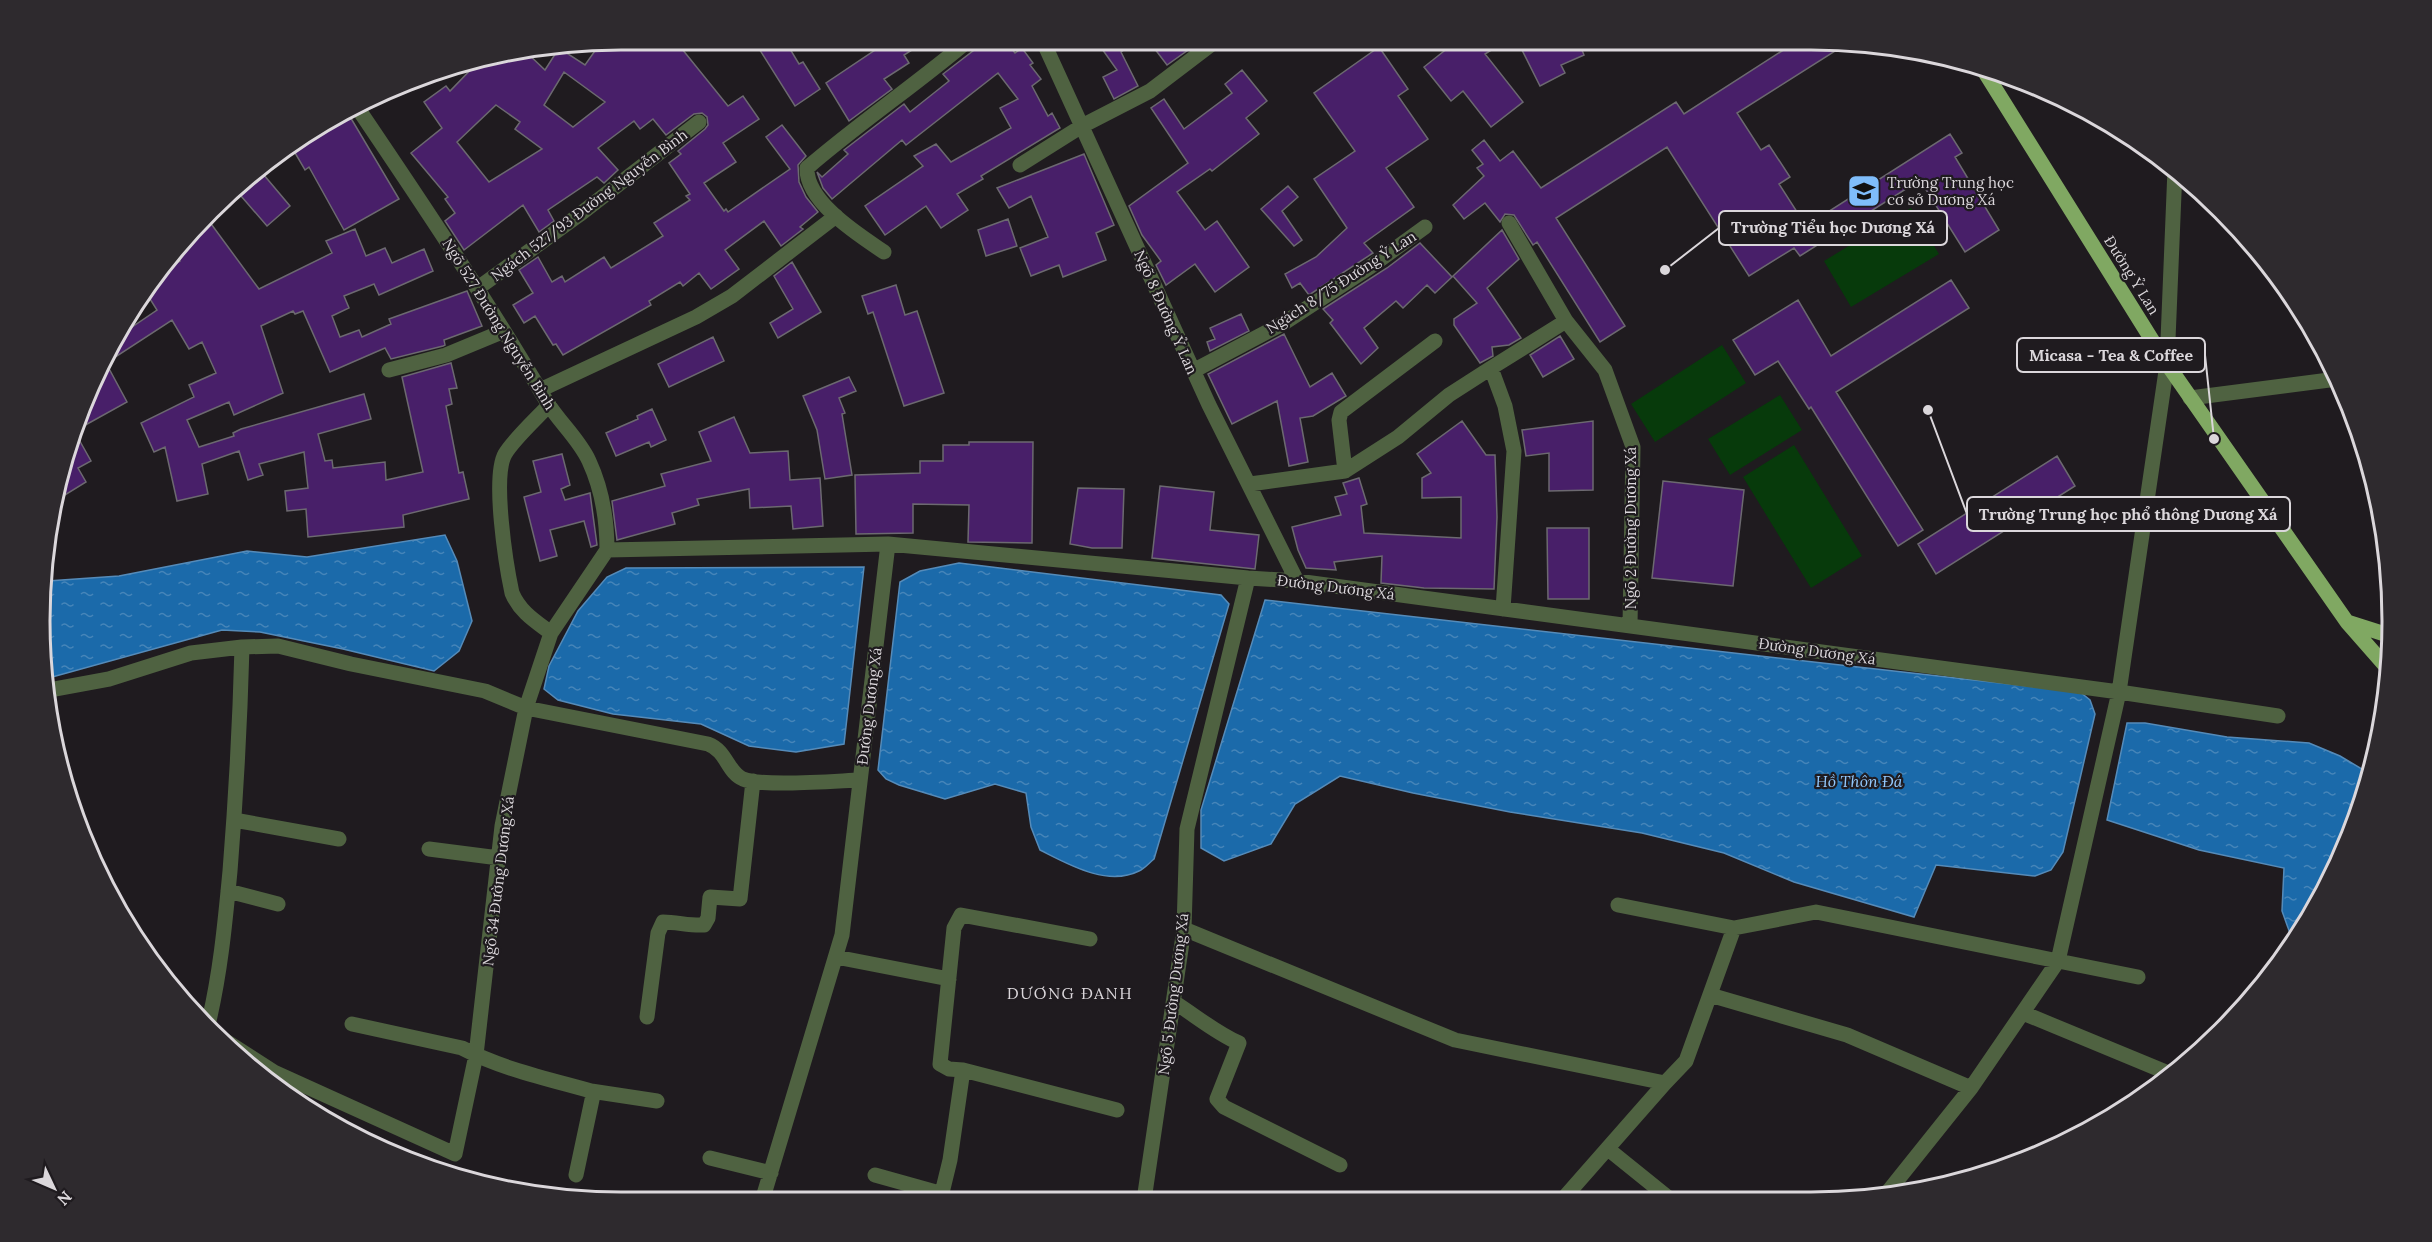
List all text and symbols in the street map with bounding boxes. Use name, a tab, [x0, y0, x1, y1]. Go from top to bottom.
street label: Ngách 527/93 Đường Nguyễn Bình	[487, 125, 692, 286]
school or university icon: Trường Trung học cơ sở Dương Xá	[1846, 173, 1882, 209]
place label: Trường Trung học cơ sở Dương Xá	[1887, 173, 2014, 209]
callout: Trường Tiểu học Dương Xá	[1719, 211, 1947, 245]
text: Trường Tiểu học Dương Xá	[1731, 217, 1936, 237]
street label: Ngách 8/75 Đường Ỷ Lan	[1262, 226, 1420, 339]
street label: Đường Ỷ Lan	[2100, 232, 2164, 318]
street label: Ngõ 527 Đường Nguyễn Bình	[438, 235, 560, 413]
street label: Ngõ 8 Đường Ỷ Lan	[1130, 247, 1202, 377]
callout: Micasa - Tea & Coffee	[2017, 338, 2205, 372]
text: Micasa - Tea & Coffee	[2029, 345, 2193, 365]
street label: Ngõ 2 Đường Dương Xá	[1621, 446, 1640, 609]
callout: Trường Trung học phổ thông Dương Xá	[1967, 497, 2290, 531]
text: Trường Trung học phổ thông Dương Xá	[1979, 504, 2278, 524]
street label: Đường Dương Xá	[1276, 570, 1396, 604]
street label: Đường Dương Xá	[1757, 633, 1877, 669]
street label: Đường Dương Xá	[852, 646, 886, 766]
water label: Hồ Thôn Đá	[1815, 771, 1903, 791]
street label: Ngõ 34 Đường Dương Xá	[478, 795, 518, 967]
street label: Ngõ 5 Đường Dương Xá	[1154, 912, 1192, 1076]
district label: DƯƠNG ĐANH	[1007, 983, 1133, 1003]
north arrow	[24, 1158, 84, 1218]
text: N	[53, 1187, 76, 1210]

